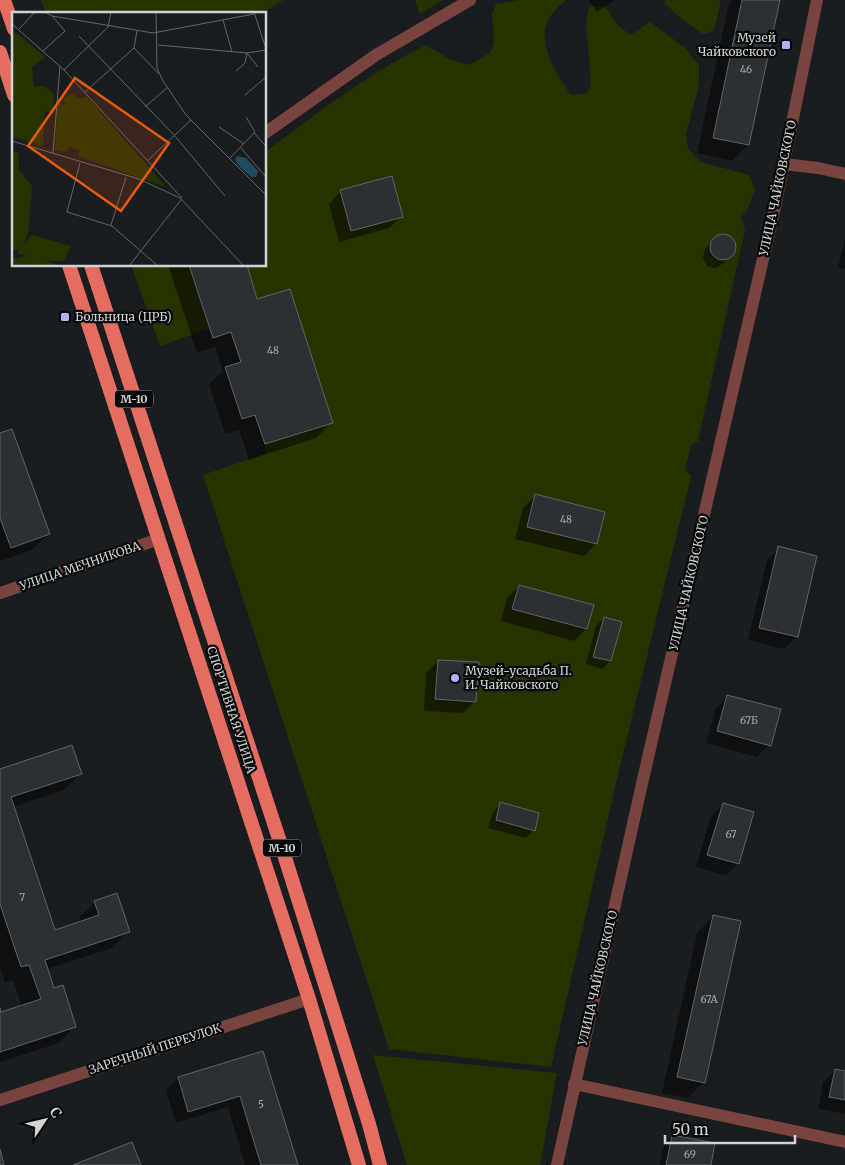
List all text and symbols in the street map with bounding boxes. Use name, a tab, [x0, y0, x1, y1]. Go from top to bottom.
inset map	[12, 12, 266, 266]
place label: Музей Чайковского	[698, 30, 776, 59]
marker: Музей Чайковского	[780, 39, 792, 51]
house number: 46	[740, 63, 752, 76]
street label: УЛИЦА ЧАЙКОВСКОГО	[756, 118, 799, 258]
place label: Больница (ЦРБ)	[75, 309, 172, 324]
marker: Больница (ЦРБ)	[59, 311, 71, 323]
house number: 48	[267, 344, 279, 357]
road number: М-10	[115, 390, 153, 408]
house number: 48	[560, 513, 572, 526]
street label: УЛИЦА ЧАЙКОВСКОГО	[665, 514, 711, 653]
street label: УЛИЦА МЕЧНИКОВА	[17, 538, 143, 594]
street label: СПОРТИВНАЯ УЛИЦА	[204, 644, 259, 776]
place label: Музей-усадьба П. И. Чайковского	[465, 663, 572, 692]
marker: Музей-усадьба П. И. Чайковского	[449, 672, 461, 684]
house number: 67Б	[740, 714, 758, 727]
house number: 67	[726, 828, 737, 841]
road number: М-10	[263, 840, 301, 856]
house number: 7	[19, 891, 25, 904]
street label: УЛИЦА ЧАЙКОВСКОГО	[574, 909, 620, 1048]
house number: 67А	[700, 993, 718, 1006]
street label: ЗАРЕЧНЫЙ ПЕРЕУЛОК	[87, 1020, 223, 1077]
north arrow	[20, 1095, 70, 1145]
house number: 5	[258, 1098, 264, 1111]
text: С	[46, 1104, 66, 1122]
scale bar	[665, 1112, 795, 1144]
text: 50 m	[672, 1120, 709, 1139]
house number: 69	[684, 1148, 696, 1161]

